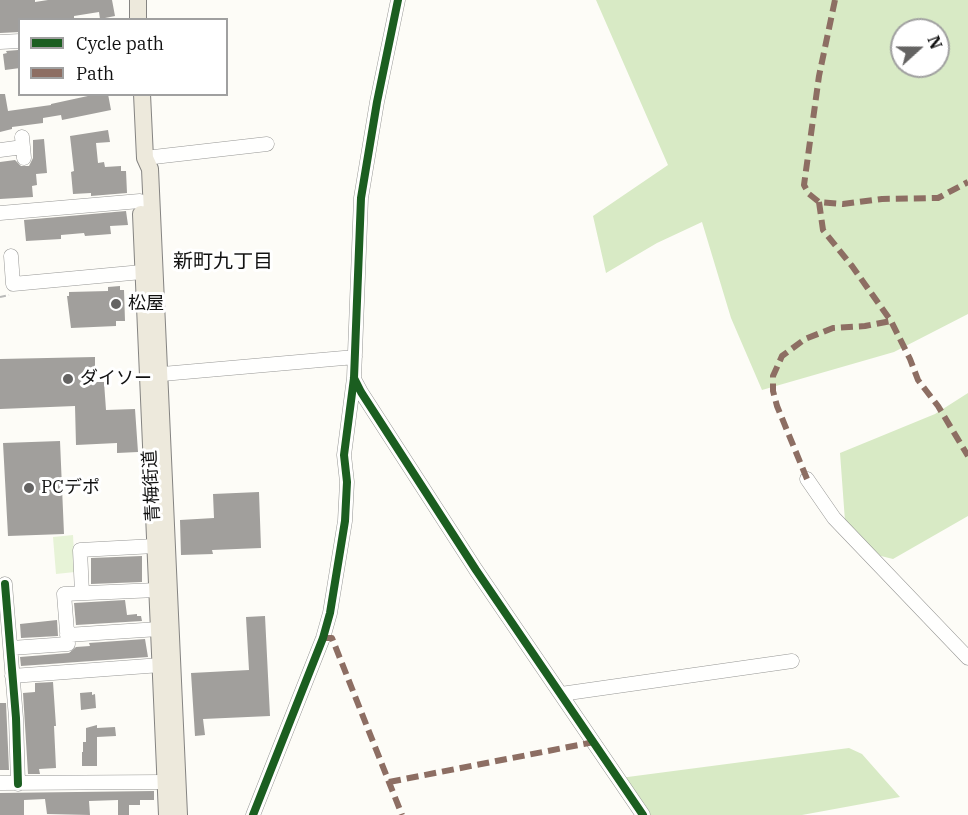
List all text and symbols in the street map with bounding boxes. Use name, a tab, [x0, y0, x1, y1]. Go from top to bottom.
legend	[18, 18, 228, 96]
north arrow	[890, 18, 950, 78]
text: Cycle path	[76, 32, 164, 55]
text: N	[923, 33, 947, 52]
text: Path	[76, 62, 114, 85]
district label: 新町九丁目	[173, 250, 273, 274]
place label: 松屋	[128, 293, 164, 315]
marker: 松屋	[109, 297, 123, 311]
place label: ダイソー	[80, 368, 152, 390]
marker: ダイソー	[61, 372, 75, 386]
street label: 青梅街道	[139, 449, 165, 523]
place label: PCデポ	[41, 477, 100, 499]
marker: PCデポ	[22, 481, 36, 495]

